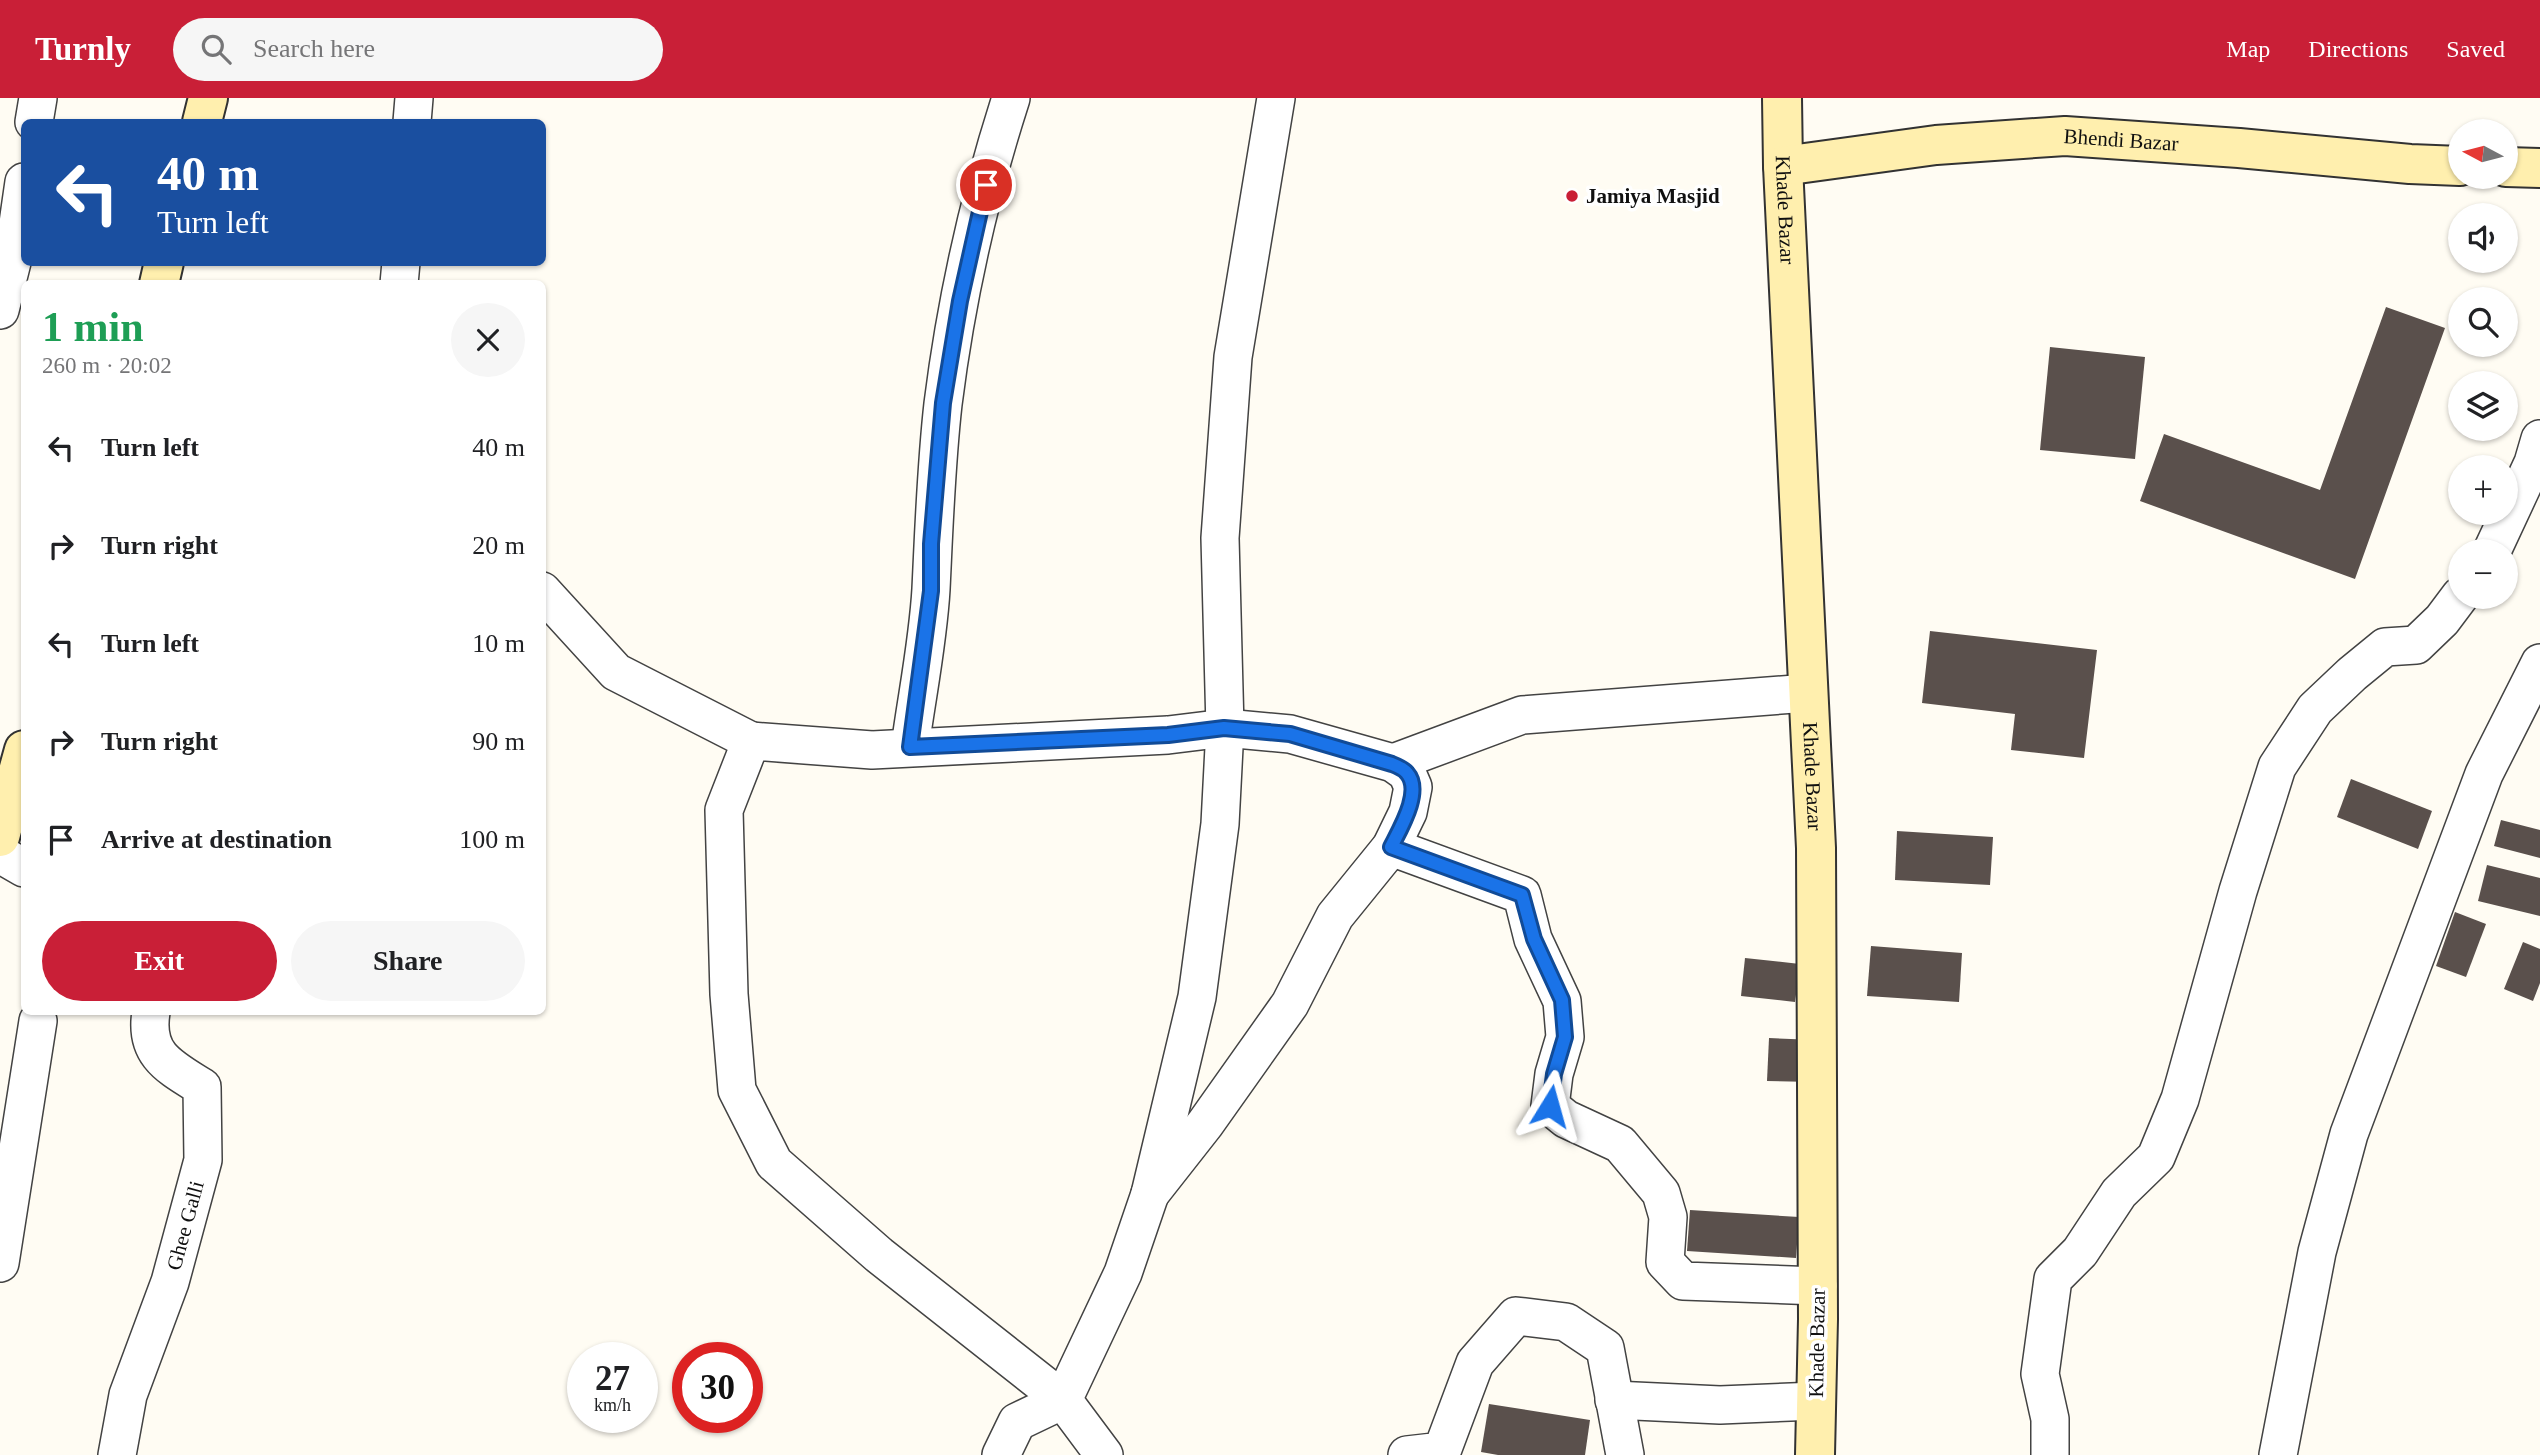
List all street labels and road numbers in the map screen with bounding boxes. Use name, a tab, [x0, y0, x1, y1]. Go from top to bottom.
street label: Bhendi Bazar	[2063, 124, 2179, 156]
street label: Khade Bazar	[1771, 155, 1800, 265]
street label: Khade Bazar	[1798, 721, 1827, 831]
street label: Ghee Galli	[162, 1178, 209, 1273]
street label: Khade Bazar	[1804, 1288, 1830, 1398]

